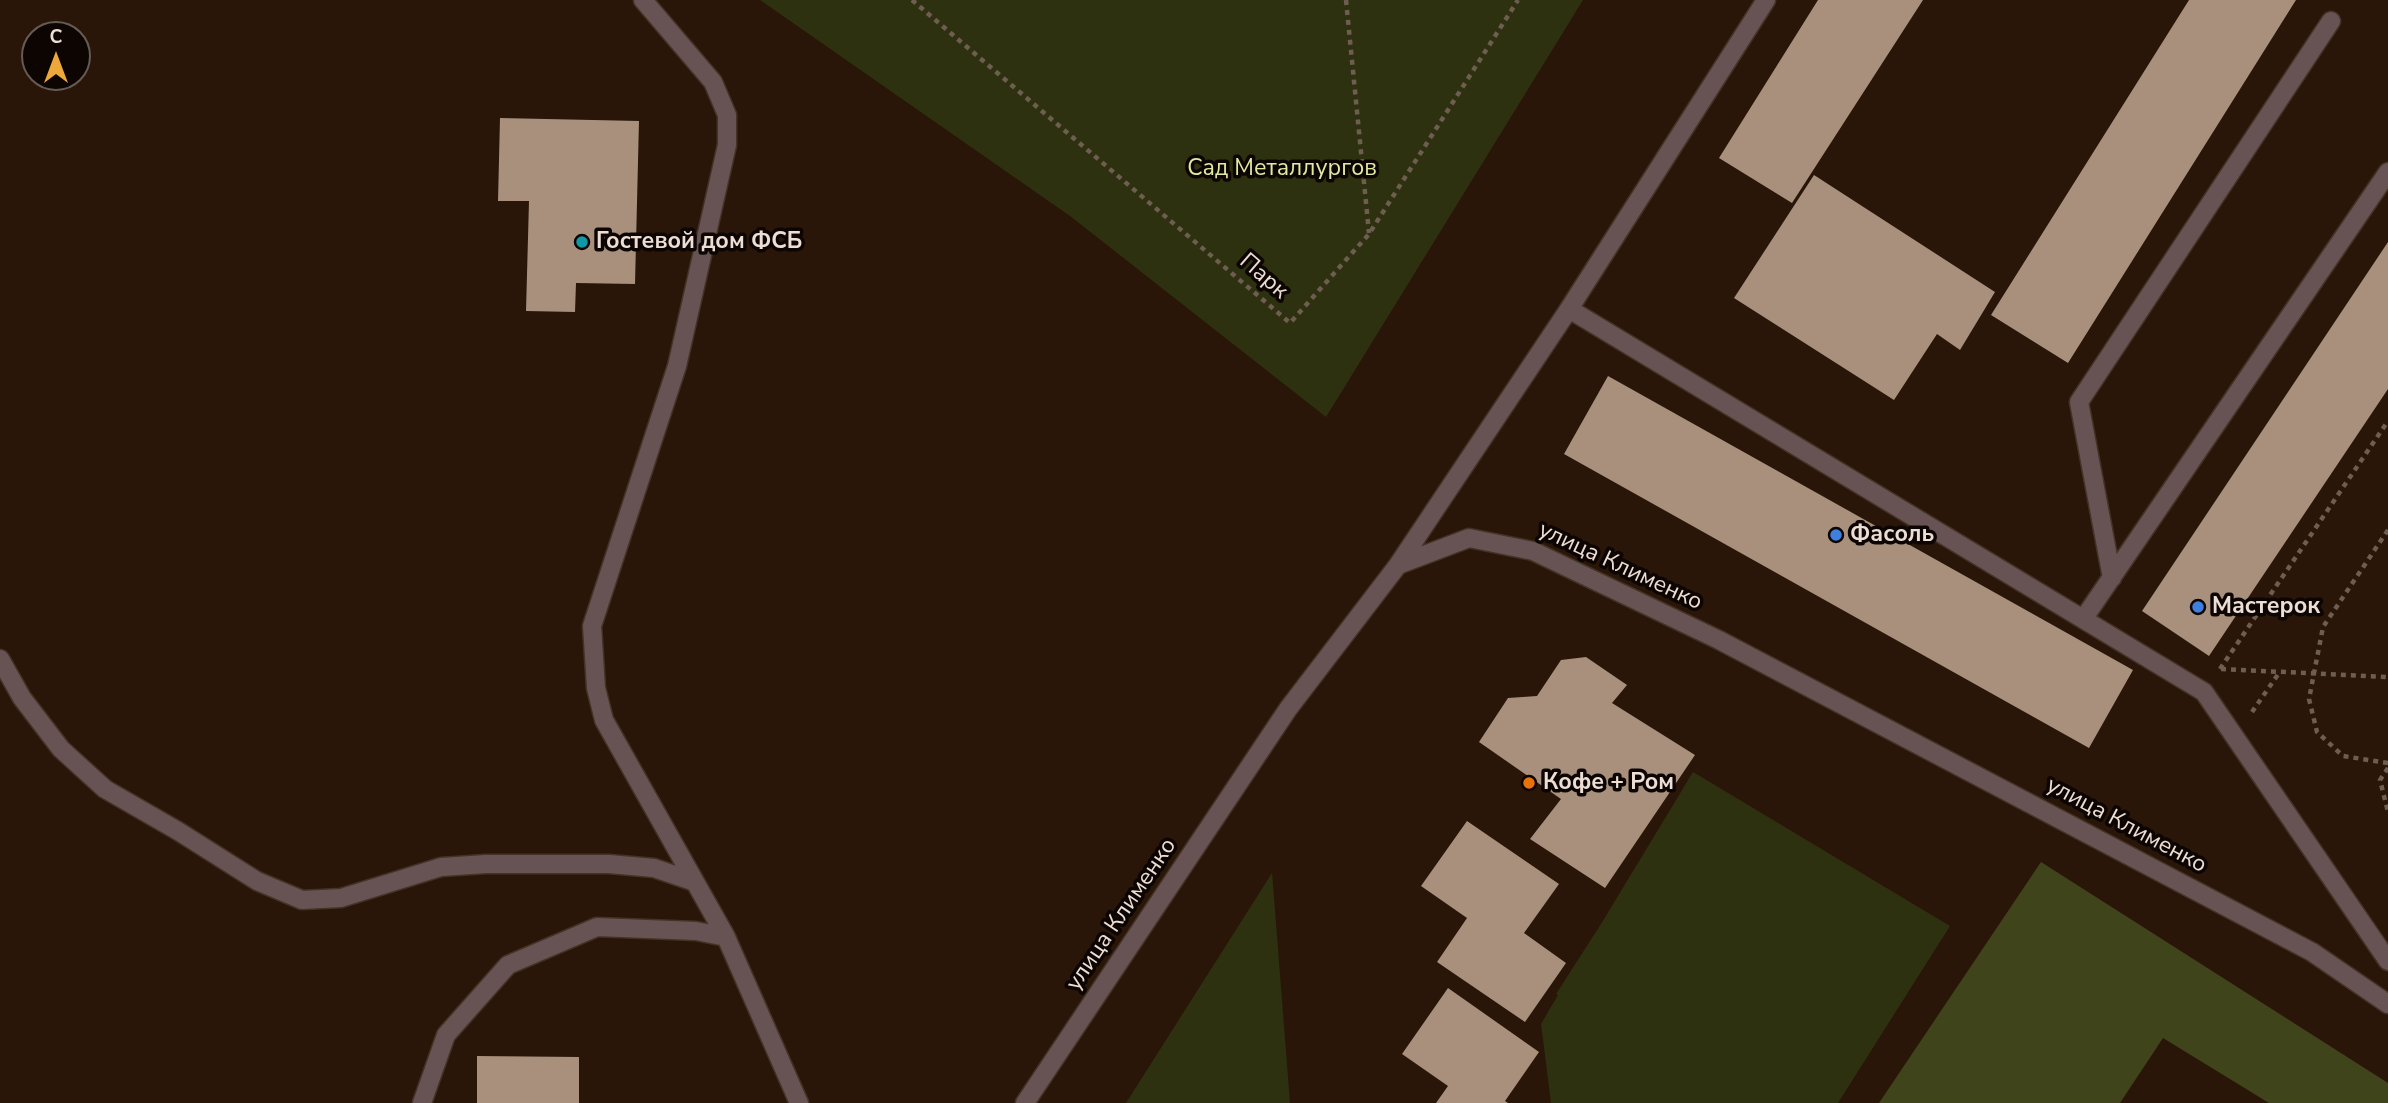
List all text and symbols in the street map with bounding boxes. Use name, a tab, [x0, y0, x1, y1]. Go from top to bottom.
north arrow	[21, 21, 91, 91]
text: С	[50, 24, 62, 50]
park label: Сад Металлургов	[1187, 155, 1377, 183]
place label: Гостевой дом ФСБ	[596, 228, 802, 256]
marker: Гостевой дом ФСБ	[574, 234, 590, 250]
street label: Парк	[1233, 248, 1293, 306]
street label: улица Клименко	[1534, 517, 1706, 617]
place label: Фасоль	[1850, 521, 1934, 549]
marker: Фасоль	[1828, 527, 1844, 543]
place label: Мастерок	[2212, 593, 2320, 621]
marker: Мастерок	[2190, 599, 2206, 615]
place label: Кофе + Ром	[1543, 769, 1674, 797]
street label: улица Клименко	[2041, 772, 2211, 880]
marker: Кофе + Ром	[1521, 775, 1537, 791]
street label: улица Клименко	[1061, 834, 1183, 996]

